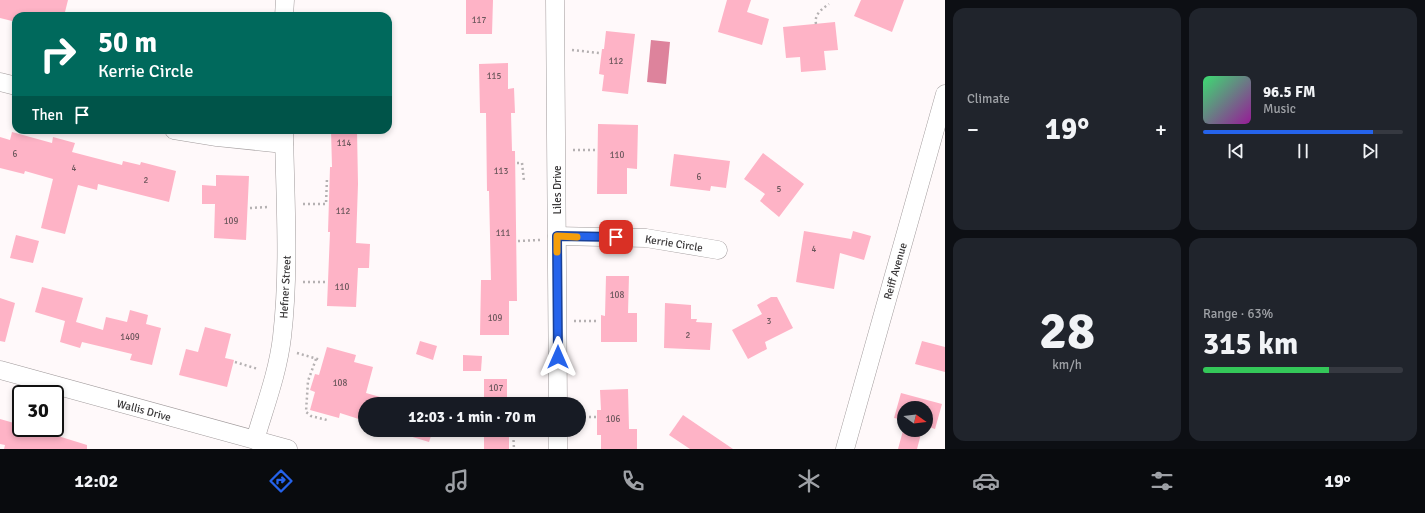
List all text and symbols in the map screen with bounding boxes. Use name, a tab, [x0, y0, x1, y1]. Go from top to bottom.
house number: 117	[472, 15, 486, 26]
text: 50 m	[98, 26, 157, 60]
icon: right	[32, 28, 84, 80]
house number: 112	[609, 56, 623, 67]
text: Kerrie Circle	[98, 60, 193, 82]
house number: 115	[487, 71, 501, 82]
text: 96.5 FM	[1263, 83, 1315, 101]
text: Climate	[967, 91, 1010, 107]
text: Music	[1263, 101, 1296, 117]
icon: arrive	[71, 104, 93, 126]
text: Then	[32, 106, 63, 124]
text: 19°	[1045, 111, 1089, 148]
text: −	[967, 116, 979, 143]
text: +	[1155, 116, 1167, 143]
house number: 114	[337, 138, 351, 149]
icon: previous	[1225, 140, 1247, 162]
icon: pause	[1292, 140, 1314, 162]
icon: next	[1359, 140, 1381, 162]
house number: 6	[13, 149, 18, 160]
house number: 110	[610, 150, 624, 161]
house number: 4	[72, 163, 77, 174]
house number: 113	[494, 166, 508, 177]
street label: Liles Drive	[551, 166, 564, 214]
house number: 6	[697, 172, 702, 183]
house number: 2	[144, 175, 149, 186]
house number: 5	[777, 184, 782, 195]
house number: 112	[336, 206, 350, 217]
house number: 109	[224, 216, 238, 227]
pin	[599, 220, 633, 254]
icon: arrive	[605, 226, 627, 248]
house number: 111	[496, 228, 510, 239]
street label: Kerrie Circle	[644, 233, 704, 254]
street label: Reiff Avenue	[881, 241, 910, 301]
house number: 4	[812, 244, 817, 255]
street label: Hefner Street	[277, 255, 294, 319]
house number: 110	[335, 282, 349, 293]
house number: 108	[610, 290, 624, 301]
text: 28	[1039, 299, 1095, 363]
text: Range · 63%	[1203, 306, 1273, 322]
house number: 109	[488, 313, 502, 324]
house number: 3	[767, 316, 772, 327]
text: 315 km	[1203, 326, 1298, 363]
house number: 2	[686, 330, 691, 341]
house number: 1409	[120, 332, 140, 343]
position arrow	[537, 336, 579, 378]
text: km/h	[1052, 357, 1082, 373]
house number: 108	[333, 378, 347, 389]
house number: 107	[489, 383, 503, 394]
speed limit sign: 30	[12, 385, 64, 437]
street label: Wallis Drive	[115, 397, 172, 424]
north arrow	[897, 401, 933, 437]
map controls	[897, 401, 933, 437]
text: 12:03 · 1 min · 70 m	[408, 408, 536, 426]
house number: 106	[606, 414, 620, 425]
icon: directions	[267, 467, 295, 495]
icon: music	[443, 467, 471, 495]
icon: phone	[619, 467, 647, 495]
icon: climate	[795, 467, 823, 495]
icon: car	[972, 467, 1000, 495]
icon: filters	[1148, 467, 1176, 495]
text: 12:02	[74, 470, 118, 492]
text: 19°	[1324, 470, 1351, 492]

